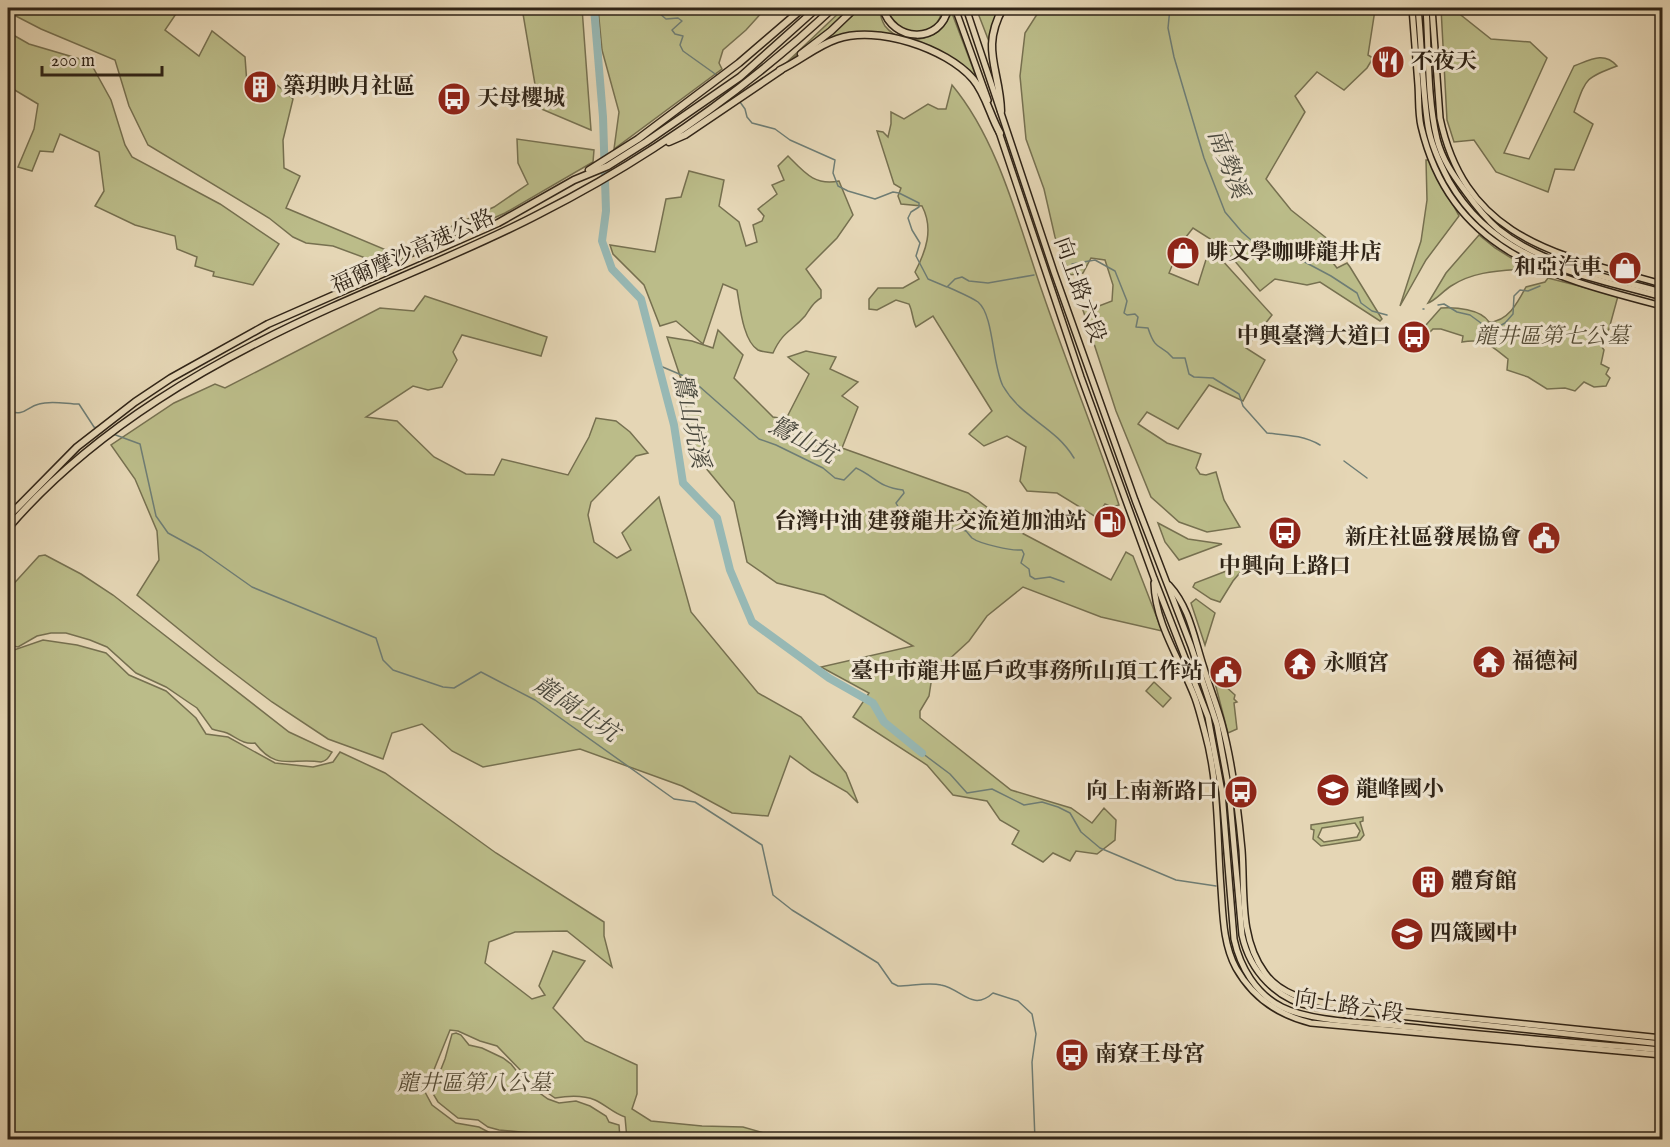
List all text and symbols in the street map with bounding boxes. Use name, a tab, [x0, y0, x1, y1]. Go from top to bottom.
scale bar	[42, 39, 162, 77]
restaurant icon: 不夜天	[1370, 44, 1406, 80]
place label: 不夜天	[1411, 48, 1477, 76]
text: 200 m	[51, 50, 95, 73]
building icon: 築玥映月社區	[242, 69, 278, 105]
place label: 築玥映月社區	[283, 73, 415, 101]
bus stop icon: 天母櫻城	[436, 81, 472, 117]
place label: 天母櫻城	[477, 85, 565, 113]
water label: 南勢溪	[1200, 125, 1255, 206]
street label: 福爾摩沙高速公路	[327, 203, 499, 301]
street label: 向上路六段	[1047, 234, 1111, 346]
shop icon: 啡文學咖啡龍井店	[1165, 235, 1201, 271]
place label: 啡文學咖啡龍井店	[1206, 239, 1382, 267]
shop icon: 和亞汽車	[1607, 250, 1643, 286]
place label: 和亞汽車	[1514, 254, 1602, 282]
bus stop icon: 中興臺灣大道口	[1396, 319, 1432, 355]
place label: 中興臺灣大道口	[1237, 323, 1391, 351]
park label: 龍井區第七公墓	[1475, 323, 1633, 351]
water label: 鷺山坑溪	[665, 371, 716, 474]
water label: 鷺山坑	[763, 410, 845, 473]
fuel station icon: 台灣中油 建發龍井交流道加油站	[1092, 504, 1128, 540]
place label: 台灣中油 建發龍井交流道加油站	[774, 508, 1087, 536]
bus stop icon: 中興向上路口	[1267, 515, 1303, 551]
public building icon: 新庄社區發展協會	[1526, 520, 1562, 556]
place label: 新庄社區發展協會	[1345, 524, 1521, 552]
place label: 中興向上路口	[1219, 553, 1351, 581]
temple icon: 福德祠	[1471, 644, 1507, 680]
temple icon: 永順宮	[1282, 646, 1318, 682]
place label: 福德祠	[1512, 648, 1578, 676]
place label: 永順宮	[1323, 650, 1389, 678]
public building icon: 臺中市龍井區戶政事務所山頂工作站	[1208, 654, 1244, 690]
place label: 臺中市龍井區戶政事務所山頂工作站	[851, 658, 1203, 686]
water label: 龍崗北坑	[528, 670, 628, 752]
school or university icon: 龍峰國小	[1315, 772, 1351, 808]
bus stop icon: 向上南新路口	[1223, 774, 1259, 810]
place label: 龍峰國小	[1356, 776, 1444, 804]
place label: 向上南新路口	[1086, 778, 1218, 806]
building icon: 體育館	[1410, 864, 1446, 900]
place label: 體育館	[1451, 868, 1517, 896]
school or university icon: 四箴國中	[1389, 916, 1425, 952]
place label: 四箴國中	[1430, 920, 1518, 948]
street label: 向上路六段	[1292, 985, 1406, 1029]
bus stop icon: 南寮王母宮	[1054, 1037, 1090, 1073]
place label: 南寮王母宮	[1095, 1041, 1205, 1069]
park label: 龍井區第八公墓	[397, 1070, 555, 1098]

